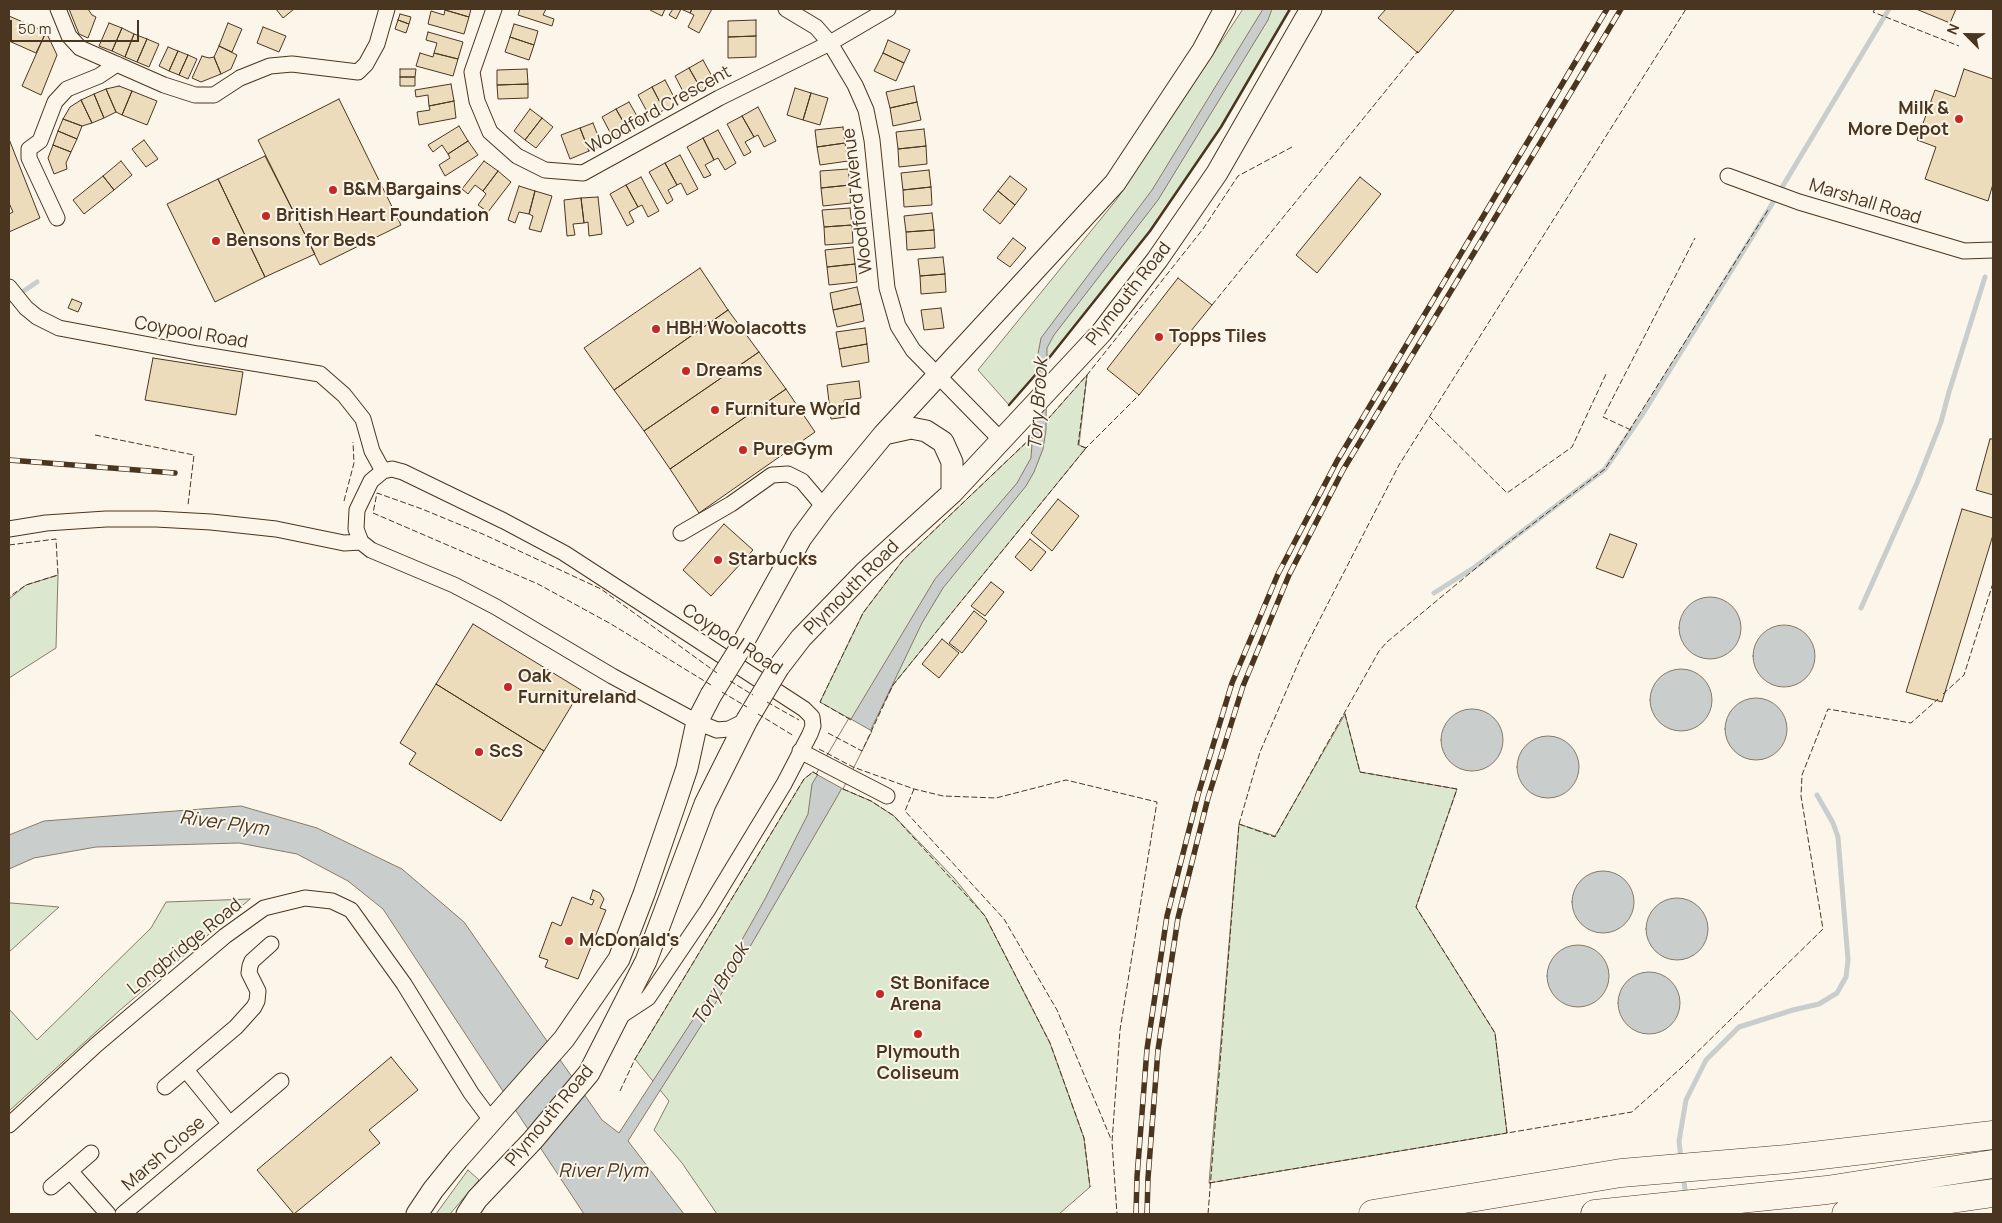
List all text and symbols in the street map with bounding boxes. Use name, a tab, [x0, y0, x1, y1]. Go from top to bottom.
scale bar	[12, 10, 141, 42]
north arrow	[1942, 10, 1992, 60]
text: 50 m	[18, 18, 52, 39]
text: N	[1942, 21, 1963, 37]
street label: Woodford Crescent	[583, 61, 735, 159]
place label: Milk & More Depot	[1848, 98, 1949, 140]
marker: Milk & More Depot	[1953, 113, 1965, 125]
street label: Woodford Avenue	[838, 127, 878, 275]
street label: Marshall Road	[1806, 175, 1924, 229]
place label: B&M Bargains	[343, 179, 461, 201]
marker: B&M Bargains	[327, 184, 339, 196]
place label: British Heart Foundation	[276, 205, 489, 227]
marker: British Heart Foundation	[260, 210, 272, 222]
place label: Bensons for Beds	[226, 230, 376, 252]
marker: Bensons for Beds	[210, 235, 222, 247]
street label: Plymouth Road	[1082, 238, 1176, 350]
street label: Coypool Road	[132, 312, 250, 354]
place label: HBH Woolacotts	[666, 318, 807, 340]
marker: HBH Woolacotts	[650, 323, 662, 335]
place label: Topps Tiles	[1169, 326, 1266, 348]
marker: Topps Tiles	[1153, 331, 1165, 343]
water label: Tory Brook	[1024, 357, 1054, 451]
place label: Dreams	[696, 360, 763, 382]
marker: Dreams	[680, 365, 692, 377]
place label: Furniture World	[725, 399, 861, 421]
marker: Furniture World	[709, 404, 721, 416]
place label: PureGym	[753, 439, 833, 461]
marker: PureGym	[737, 444, 749, 456]
street label: Plymouth Road	[800, 536, 904, 640]
place label: Starbucks	[728, 549, 817, 571]
marker: Starbucks	[712, 554, 724, 566]
street label: Coypool Road	[678, 600, 786, 680]
place label: Oak Furnitureland	[518, 666, 637, 709]
marker: Oak Furnitureland	[502, 681, 514, 693]
place label: ScS	[489, 741, 523, 763]
marker: ScS	[473, 746, 485, 758]
water label: River Plym	[178, 806, 270, 842]
street label: Longbridge Road	[124, 894, 246, 1000]
place label: McDonald's	[579, 930, 679, 952]
marker: McDonald's	[563, 935, 575, 947]
water label: Tory Brook	[688, 940, 754, 1030]
place label: St Boniface Arena	[890, 973, 990, 1016]
marker: St Boniface Arena	[874, 988, 886, 1000]
marker: Plymouth Coliseum	[912, 1028, 924, 1040]
place label: Plymouth Coliseum	[876, 1042, 960, 1084]
street label: Plymouth Road	[501, 1061, 599, 1171]
street label: Marsh Close	[118, 1112, 210, 1196]
water label: River Plym	[558, 1161, 648, 1183]

